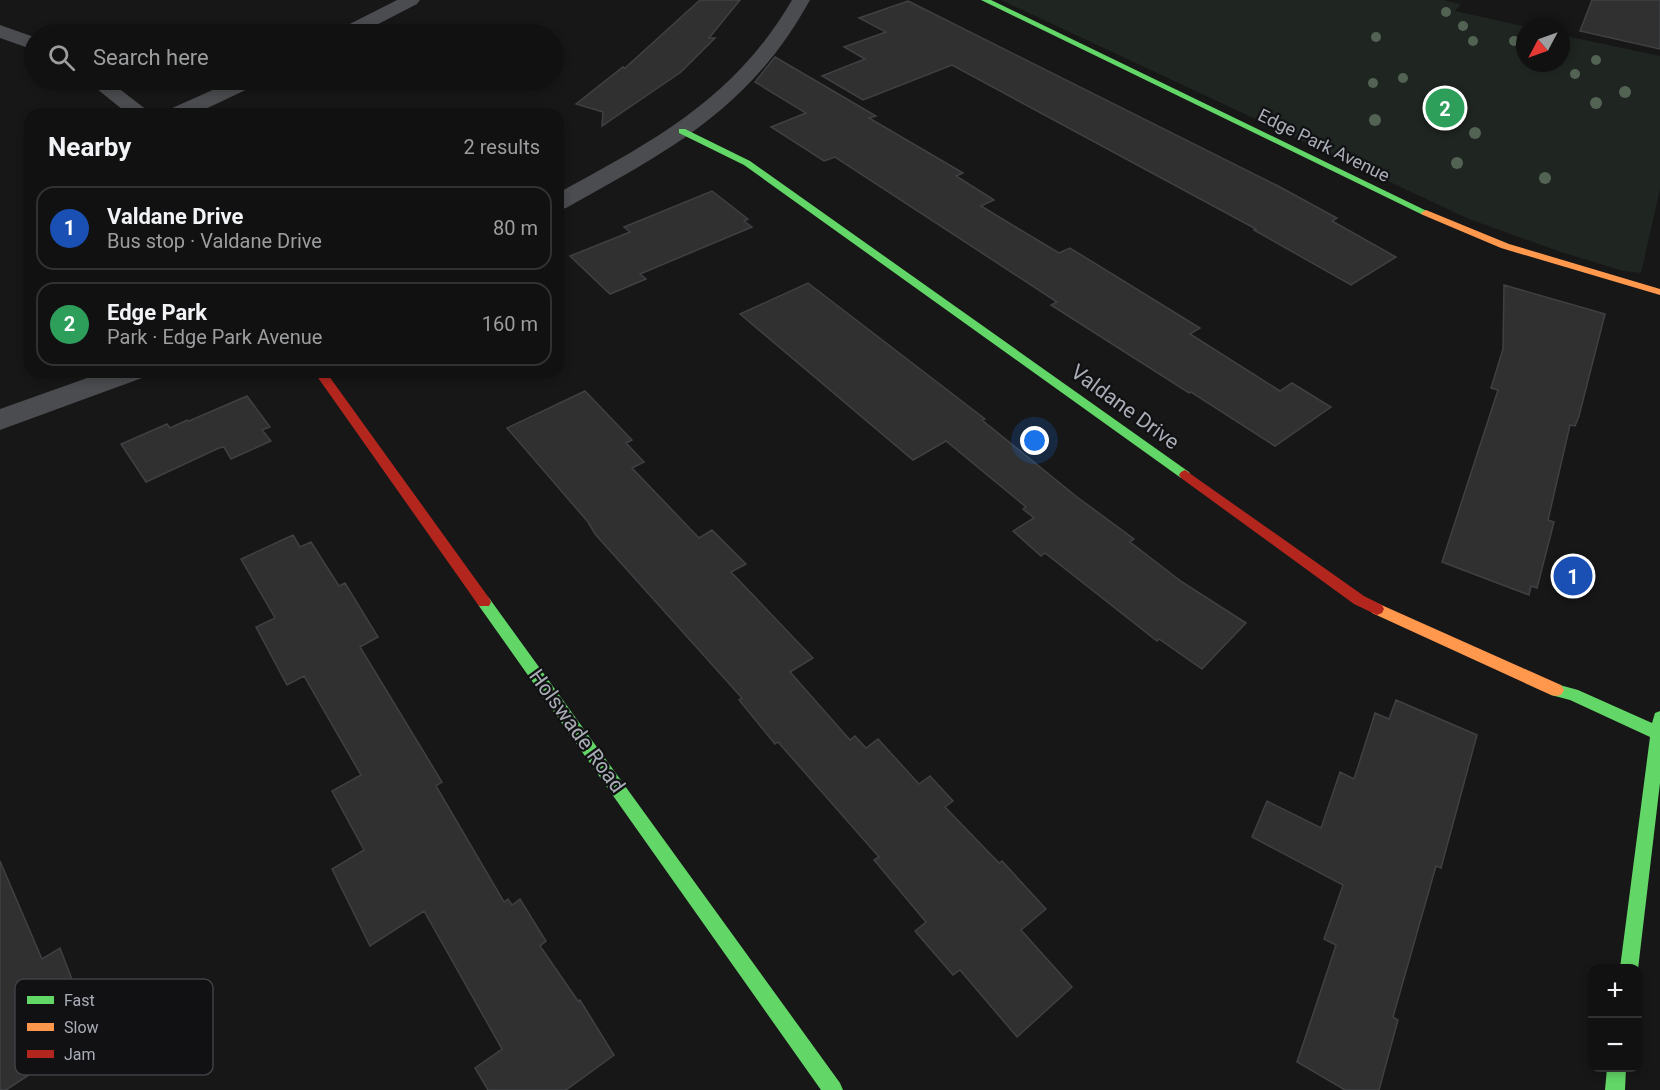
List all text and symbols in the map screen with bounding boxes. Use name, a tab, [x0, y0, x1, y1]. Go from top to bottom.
north arrow	[1516, 18, 1570, 72]
search box	[24, 24, 564, 90]
icon: search	[45, 41, 78, 74]
text: Search here	[93, 45, 209, 70]
pin: 2	[1426, 86, 1464, 130]
street label: Edge Park Avenue	[1255, 104, 1393, 186]
text: Nearby	[48, 132, 131, 162]
text: 2 results	[464, 135, 540, 159]
text: Valdane Drive	[107, 204, 243, 229]
text: 1	[64, 216, 75, 240]
text: 80 m	[493, 216, 538, 240]
text: Bus stop · Valdane Drive	[107, 229, 322, 253]
text: Edge Park	[107, 300, 207, 325]
text: 2	[64, 312, 75, 336]
text: 160 m	[482, 312, 538, 336]
text: Park · Edge Park Avenue	[107, 325, 322, 349]
street label: Valdane Drive	[1066, 360, 1184, 454]
your location	[1020, 426, 1049, 455]
pin: 1	[1554, 554, 1592, 598]
street label: Holswade Road	[524, 665, 630, 797]
map controls	[1588, 964, 1642, 1072]
button: +	[1588, 964, 1642, 1018]
legend	[15, 979, 213, 1075]
text: Fast	[64, 991, 95, 1010]
text: Slow	[64, 1018, 99, 1037]
button: −	[1588, 1018, 1642, 1072]
text: Jam	[64, 1045, 96, 1064]

